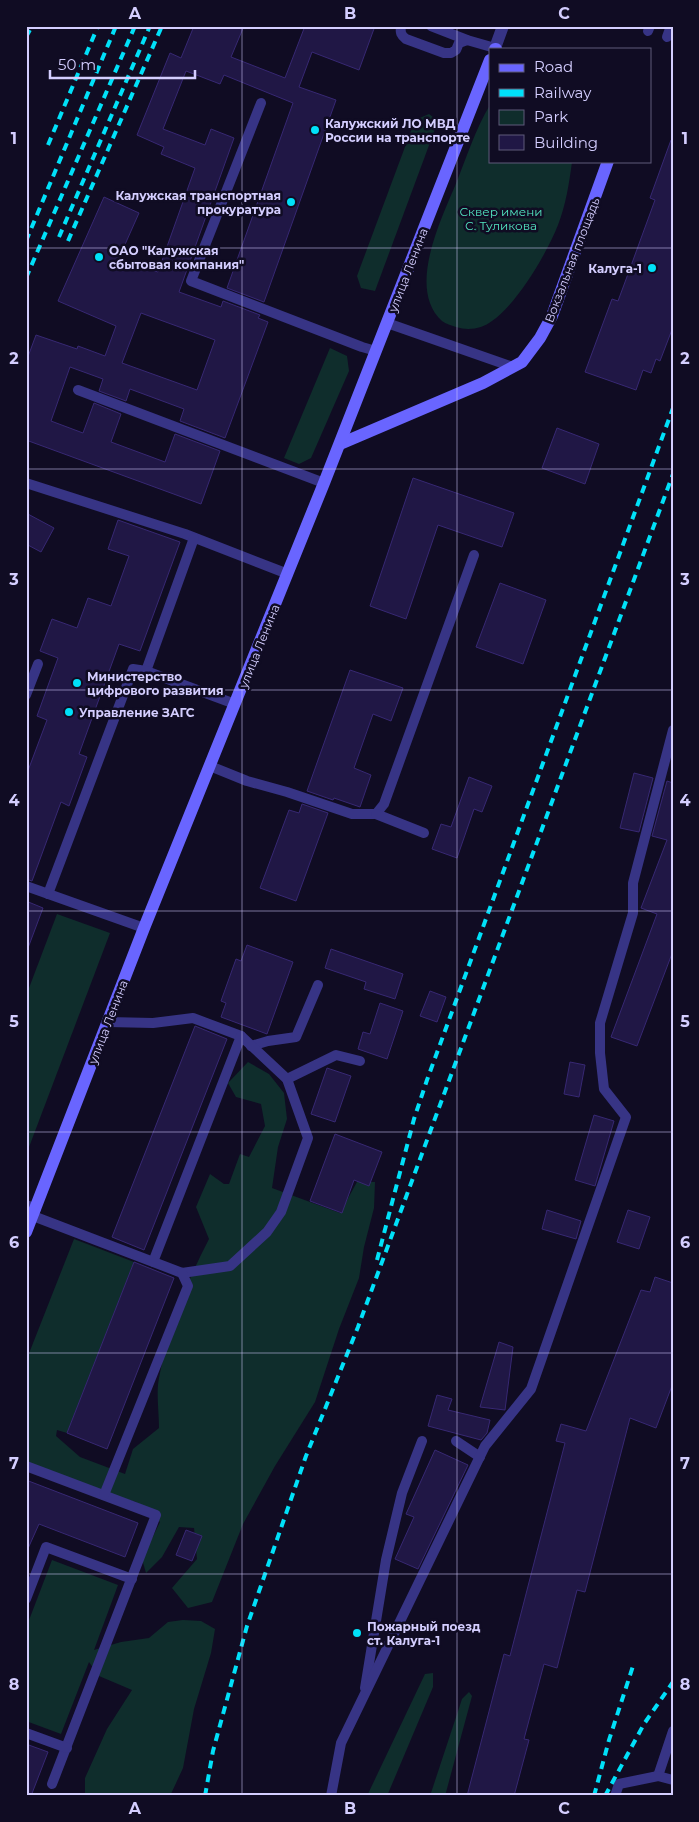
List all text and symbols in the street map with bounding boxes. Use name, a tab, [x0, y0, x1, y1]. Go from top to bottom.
text: A	[128, 4, 142, 23]
text: B	[344, 4, 356, 23]
text: C	[558, 4, 570, 23]
scale bar	[50, 48, 195, 80]
legend	[489, 48, 652, 162]
text: 50 m	[58, 55, 96, 74]
text: Road	[534, 57, 573, 76]
text: Railway	[534, 83, 592, 102]
text: Park	[534, 107, 568, 126]
place label: Калужский ЛО МВД России на транспорте	[325, 116, 471, 145]
marker: Калужский ЛО МВД России на транспорте	[309, 124, 321, 136]
text: 1	[11, 129, 17, 148]
text: 1	[682, 129, 688, 148]
text: Building	[534, 133, 598, 152]
place label: Калужская транспортная прокуратура	[115, 188, 281, 217]
street label: Вокзальная площадь	[541, 195, 603, 325]
marker: Калужская транспортная прокуратура	[285, 196, 297, 208]
park label: Сквер имени С. Туликова	[459, 204, 543, 233]
street label: улица Ленина	[385, 226, 431, 315]
place label: ОАО "Калужская сбытовая компания"	[109, 243, 244, 272]
marker: ОАО "Калужская сбытовая компания"	[93, 251, 105, 263]
place label: Калуга-1	[588, 261, 642, 276]
marker: Калуга-1	[646, 262, 658, 274]
text: 2	[9, 349, 19, 368]
text: 2	[680, 349, 690, 368]
text: 3	[8, 570, 19, 589]
text: 3	[679, 570, 690, 589]
street label: улица Ленина	[235, 602, 283, 691]
place label: Министерство цифрового развития	[87, 669, 223, 698]
marker: Министерство цифрового развития	[71, 677, 83, 689]
place label: Управление ЗАГС	[79, 705, 195, 720]
marker: Управление ЗАГС	[63, 706, 75, 718]
text: 4	[8, 791, 20, 810]
text: 4	[679, 791, 691, 810]
street label: улица Ленина	[85, 978, 131, 1067]
text: 5	[9, 1012, 19, 1031]
text: 5	[680, 1012, 690, 1031]
text: 6	[9, 1233, 19, 1252]
text: 6	[680, 1233, 690, 1252]
text: 7	[9, 1454, 19, 1473]
text: 7	[680, 1454, 690, 1473]
place label: Пожарный поезд ст. Калуга-1	[367, 1619, 481, 1648]
marker: Пожарный поезд ст. Калуга-1	[351, 1627, 363, 1639]
text: 8	[9, 1675, 19, 1694]
text: 8	[680, 1675, 690, 1694]
text: A	[128, 1799, 142, 1818]
text: B	[344, 1799, 356, 1818]
text: C	[558, 1799, 570, 1818]

